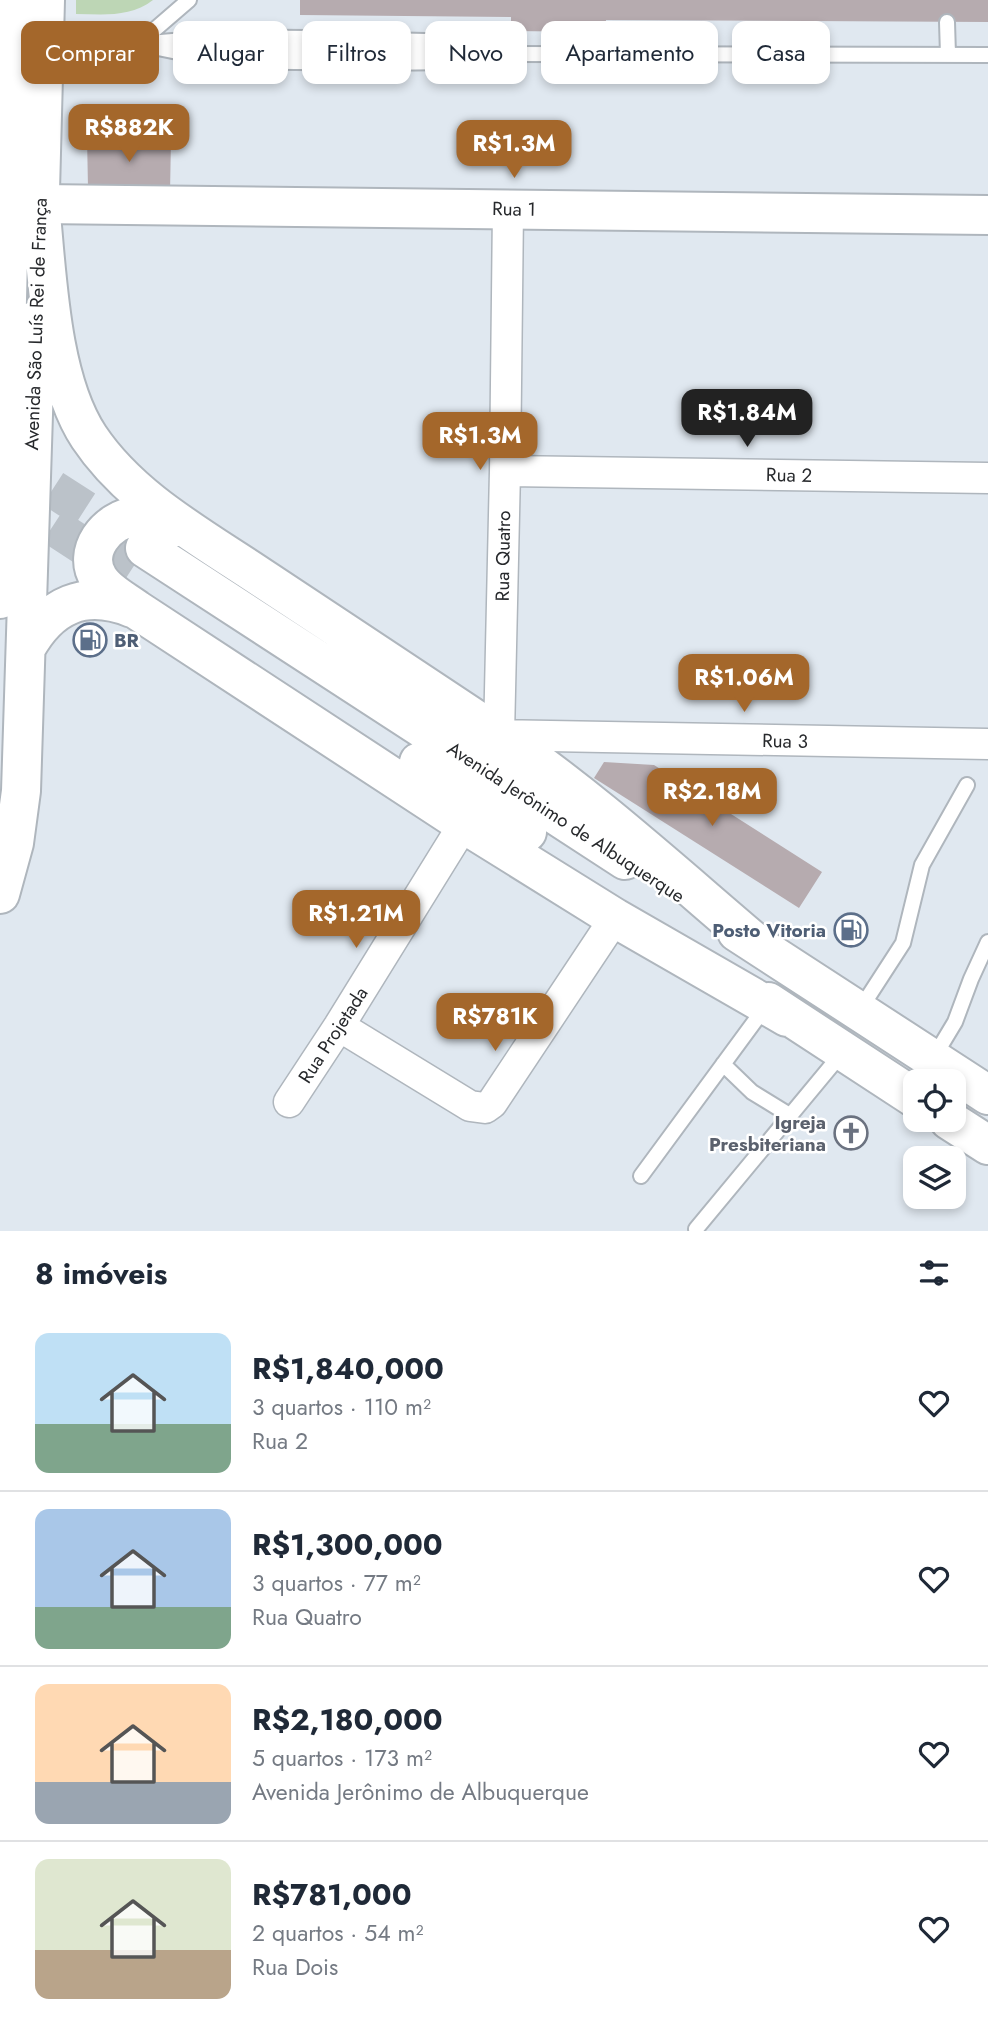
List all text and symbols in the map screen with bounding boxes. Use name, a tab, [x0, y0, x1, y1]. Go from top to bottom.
chip: Comprar	[21, 21, 159, 84]
chip: Alugar	[173, 21, 288, 84]
chip: Filtros	[302, 21, 411, 84]
chip: Novo	[425, 21, 527, 84]
chip: Apartamento	[541, 21, 718, 84]
chip: Casa	[732, 21, 830, 84]
pin: R$882K	[72, 104, 186, 164]
text: R$882K	[84, 110, 174, 144]
pin: R$1.3M	[457, 120, 571, 180]
text: R$1.3M	[472, 126, 556, 160]
street label: Rua 1	[492, 195, 536, 223]
street label: Avenida São Luís Rei de França	[18, 197, 54, 451]
pin: R$1.84M	[682, 390, 812, 449]
text: R$1.84M	[697, 395, 797, 429]
pin: R$1.3M	[423, 412, 537, 472]
text: R$1.3M	[438, 418, 522, 452]
street label: Rua 2	[766, 461, 812, 489]
street label: Rua Quatro	[489, 510, 517, 602]
fuel station icon: BR	[71, 621, 109, 659]
place label: BR	[114, 627, 140, 654]
pin: R$1.06M	[679, 654, 809, 714]
text: R$1.06M	[694, 660, 794, 694]
street label: Rua 3	[762, 727, 808, 755]
street label: Avenida Jerônimo de Albuquerque	[442, 735, 690, 909]
pin: R$2.18M	[647, 768, 777, 828]
text: R$2.18M	[663, 774, 761, 808]
pin: R$1.21M	[291, 890, 421, 950]
text: R$1.21M	[308, 896, 404, 930]
fuel station icon: Posto Vitoria	[832, 911, 870, 949]
place label: Posto Vitoria	[712, 917, 826, 944]
street label: Rua Projetada	[292, 981, 374, 1089]
pin: R$781K	[438, 993, 552, 1053]
text: R$781K	[452, 999, 538, 1033]
map controls	[903, 1069, 966, 1209]
button: locate	[903, 1069, 966, 1132]
place label: Igreja Presbiteriana	[709, 1109, 826, 1158]
church icon: Igreja Presbiteriana	[832, 1114, 870, 1152]
button: layers	[903, 1146, 966, 1209]
text: 8 imóveis	[35, 1252, 167, 1295]
icon: filters	[915, 1254, 953, 1292]
text: R$1,840,000	[252, 1347, 444, 1390]
icon: home	[91, 1361, 175, 1445]
icon: heart	[915, 1384, 953, 1422]
text: 3 quartos · 110 m²	[252, 1390, 431, 1424]
text: Rua 2	[252, 1424, 308, 1458]
text: R$1,300,000	[252, 1523, 443, 1566]
icon: home	[91, 1537, 175, 1621]
icon: heart	[915, 1560, 953, 1598]
text: 3 quartos · 77 m²	[252, 1566, 421, 1600]
text: Rua Quatro	[252, 1600, 362, 1634]
text: R$2,180,000	[252, 1698, 443, 1741]
icon: home	[91, 1712, 175, 1796]
icon: heart	[915, 1735, 953, 1773]
text: 5 quartos · 173 m²	[252, 1741, 432, 1775]
text: Avenida Jerônimo de Albuquerque	[252, 1775, 589, 1809]
text: R$781,000	[252, 1873, 412, 1916]
icon: home	[91, 1887, 175, 1971]
icon: heart	[915, 1910, 953, 1948]
text: 2 quartos · 54 m²	[252, 1916, 423, 1950]
text: Rua Dois	[252, 1950, 338, 1984]

